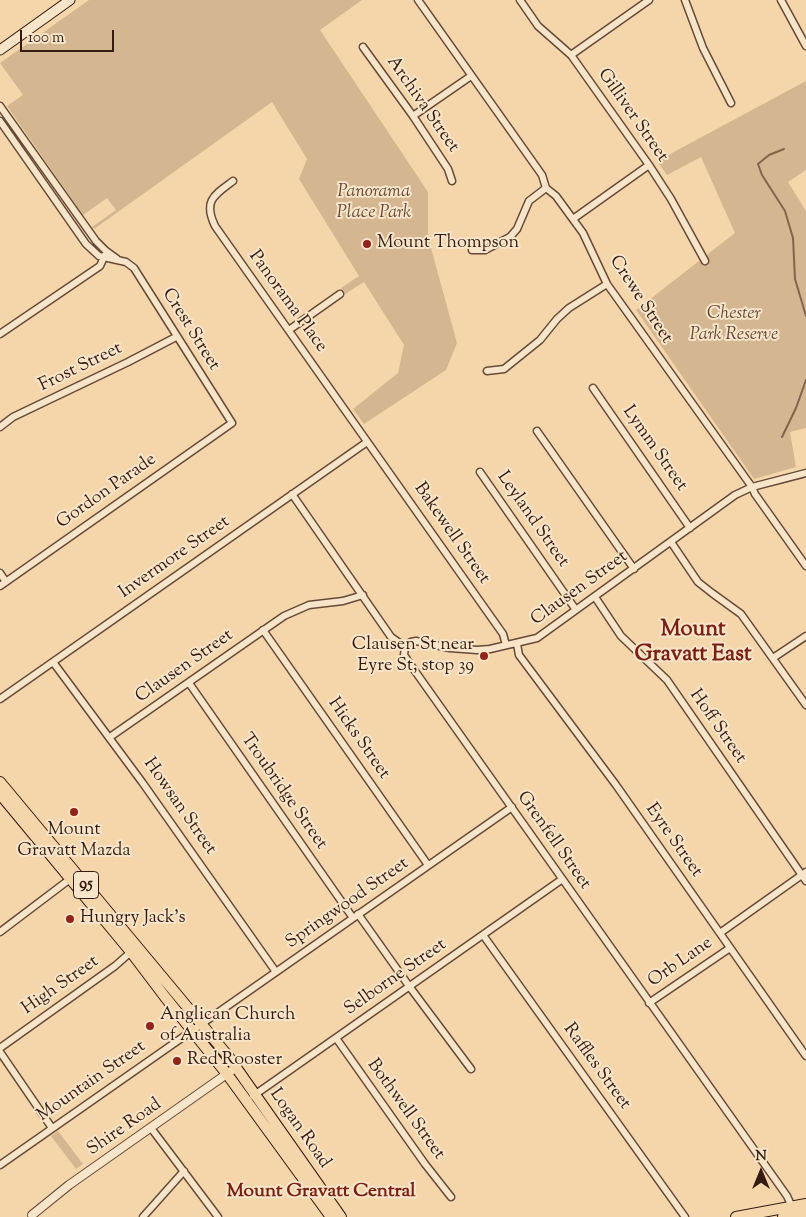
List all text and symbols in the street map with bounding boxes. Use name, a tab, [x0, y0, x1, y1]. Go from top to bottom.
scale bar	[22, 20, 116, 52]
text: 100 m	[28, 28, 64, 49]
street label: Archiva Street	[381, 53, 463, 157]
street label: Gilliver Street	[592, 65, 672, 167]
park label: Panorama Place Park	[337, 182, 411, 224]
place label: Mount Thompson	[377, 233, 519, 255]
marker: Mount Thompson	[361, 238, 373, 250]
street label: Panorama Place	[243, 247, 331, 357]
street label: Crewe Street	[604, 252, 676, 348]
street label: Crest Street	[156, 285, 224, 375]
park label: Chester Park Reserve	[690, 304, 778, 346]
street label: Frost Street	[36, 339, 126, 397]
street label: Lymm Street	[617, 402, 691, 496]
street label: Gordon Parade	[53, 450, 161, 534]
street label: Leyland Street	[491, 468, 573, 572]
street label: Bakewell Street	[408, 479, 494, 589]
street label: Invermore Street	[116, 512, 234, 604]
street label: Clausen Street	[527, 547, 633, 631]
district label: Mount Gravatt East	[635, 618, 751, 670]
street label: Clausen Street	[132, 625, 238, 709]
place label: Clausen St near Eyre St, stop 39	[352, 635, 474, 678]
marker: Clausen St near Eyre St, stop 39	[478, 650, 490, 662]
street label: Hoff Street	[684, 686, 750, 768]
street label: Hicks Street	[322, 694, 394, 784]
street label: Troubridge Street	[235, 730, 331, 854]
street label: Howsan Street	[138, 754, 220, 860]
street label: Grenfell Street	[511, 788, 595, 894]
street label: Eyre Street	[640, 800, 706, 882]
marker: Mount Gravatt Mazda	[68, 806, 80, 818]
place label: Mount Gravatt Mazda	[17, 820, 131, 862]
street label: Springwood Street	[282, 854, 414, 954]
road number: 95	[74, 872, 98, 898]
place label: Hungry Jack's	[80, 908, 185, 930]
marker: Hungry Jack's	[64, 913, 76, 925]
street label: Orb Lane	[645, 933, 717, 993]
street label: Selborne Street	[341, 935, 451, 1021]
street label: High Street	[18, 952, 104, 1020]
place label: Anglican Church of Australia	[160, 1005, 295, 1048]
marker: Anglican Church of Australia	[144, 1020, 156, 1032]
street label: Raffles Street	[557, 1020, 635, 1114]
street label: Mountain Street	[34, 1037, 150, 1127]
place label: Red Rooster	[187, 1050, 282, 1072]
marker: Red Rooster	[171, 1055, 183, 1067]
street label: Bothwell Street	[361, 1055, 449, 1165]
street label: Logan Road	[264, 1085, 334, 1173]
street label: Shire Road	[84, 1095, 166, 1161]
north arrow	[736, 1147, 786, 1197]
text: N	[755, 1147, 767, 1167]
district label: Mount Gravatt Central	[226, 1182, 416, 1204]

